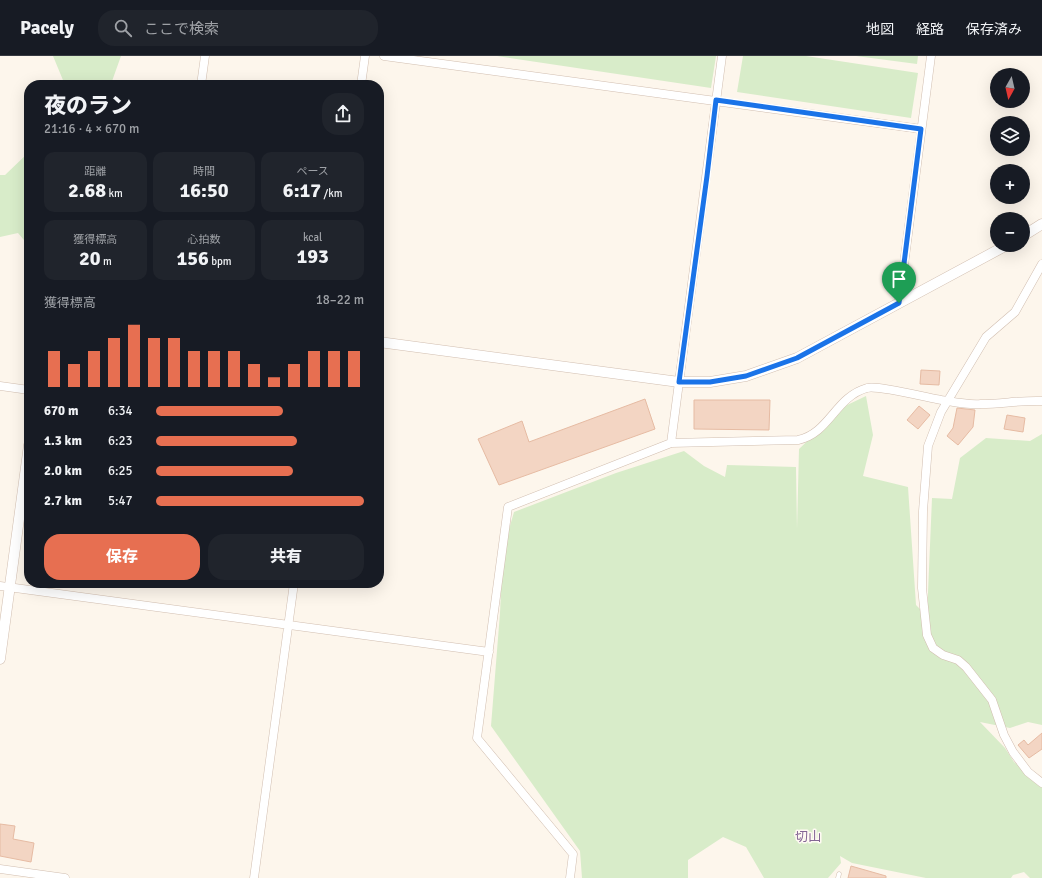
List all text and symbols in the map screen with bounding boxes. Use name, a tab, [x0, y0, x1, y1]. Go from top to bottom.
search box	[98, 10, 378, 46]
text: Pacely	[20, 16, 74, 40]
icon: search	[112, 17, 134, 39]
text: ここで検索	[144, 20, 219, 38]
text: 地図	[866, 21, 894, 38]
text: 経路	[916, 21, 944, 38]
text: 保存済み	[966, 21, 1022, 38]
north arrow	[990, 68, 1030, 108]
map controls	[990, 68, 1030, 252]
text: 夜のラン	[44, 92, 132, 119]
button: share	[322, 93, 364, 135]
button: layers	[990, 116, 1030, 156]
text: 21:16 · 4 × 670 m	[44, 121, 139, 137]
button: +	[990, 164, 1030, 204]
text: 距離	[84, 165, 106, 178]
text: 時間	[193, 165, 215, 178]
text: ペース	[296, 165, 329, 178]
text: 2.68	[68, 178, 106, 203]
text: 16:50	[179, 178, 229, 203]
text: 6:17	[283, 178, 321, 203]
text: km	[106, 187, 123, 200]
text: /km	[321, 187, 342, 200]
button: −	[990, 212, 1030, 252]
text: kcal	[303, 231, 322, 244]
text: 獲得標高	[73, 233, 117, 246]
text: 心拍数	[187, 233, 220, 246]
text: 193	[296, 244, 329, 269]
text: 20	[79, 246, 101, 271]
text: 156	[176, 246, 209, 271]
text: m	[101, 255, 112, 268]
text: bpm	[209, 255, 232, 268]
pin	[882, 262, 916, 303]
icon: arrive	[888, 268, 910, 290]
text: 18–22 m	[316, 292, 364, 308]
text: 獲得標高	[44, 295, 96, 311]
text: 670 m	[44, 403, 78, 419]
text: 6:34	[108, 403, 133, 419]
text: 1.3 km	[44, 433, 82, 449]
text: 6:23	[108, 433, 133, 449]
text: 2.0 km	[44, 463, 82, 479]
text: 6:25	[108, 463, 133, 479]
text: 2.7 km	[44, 493, 82, 509]
text: 5:47	[108, 493, 133, 509]
button: 保存	[44, 534, 200, 580]
button: 共有	[208, 534, 364, 580]
district label: 切山	[795, 829, 821, 845]

